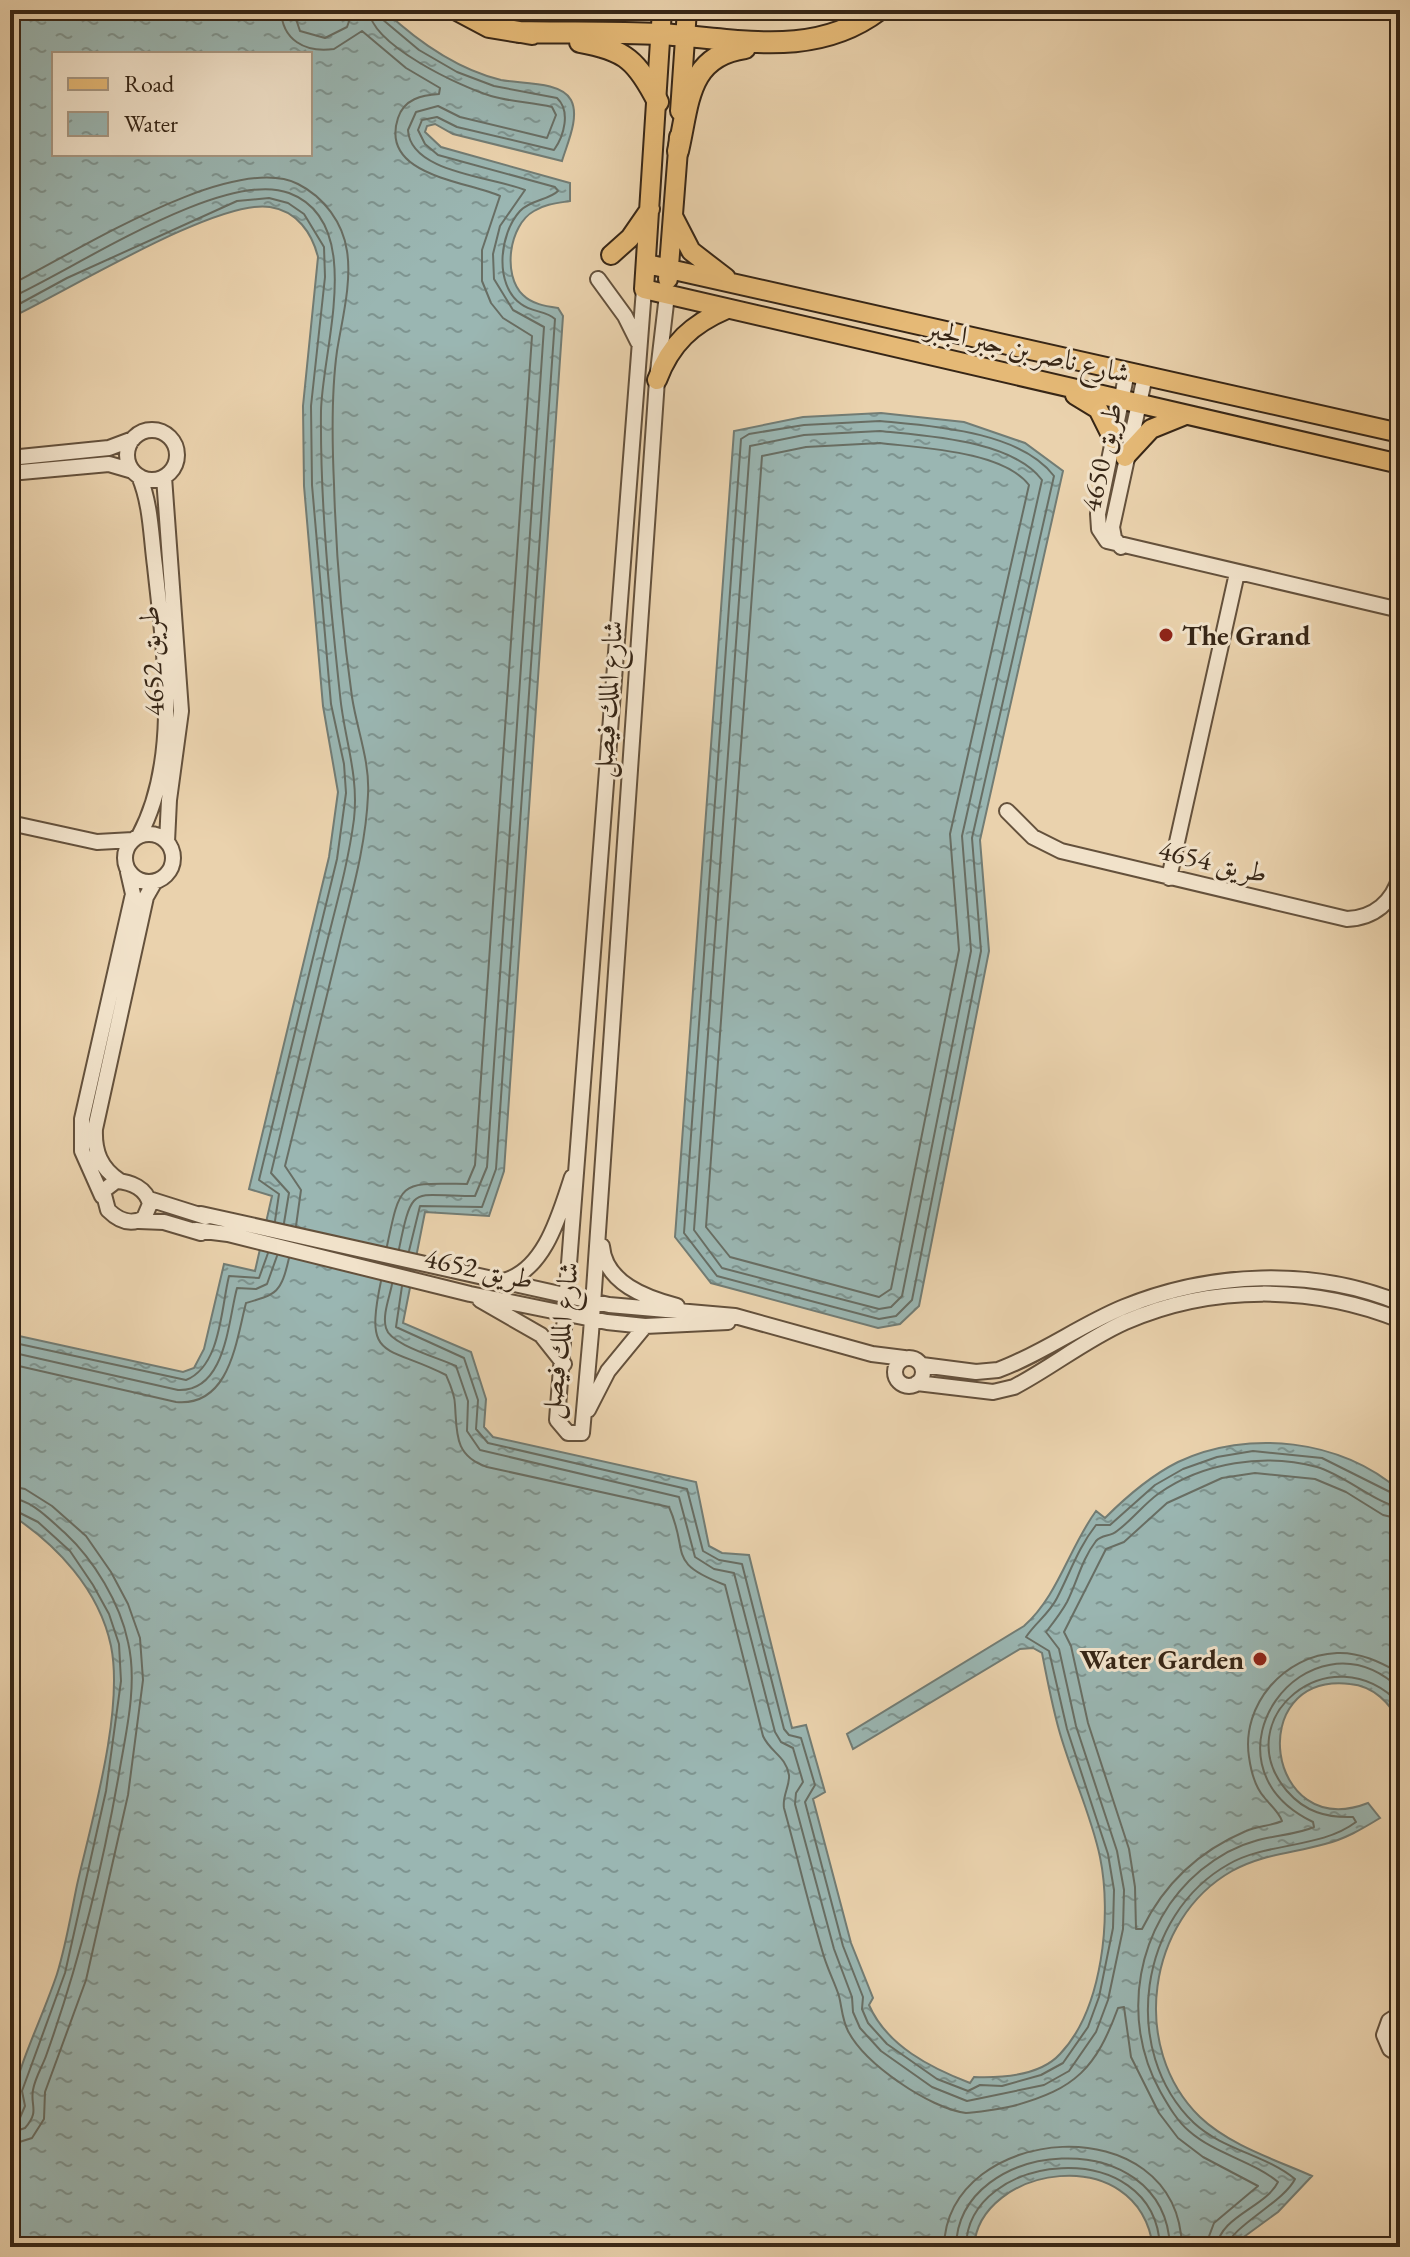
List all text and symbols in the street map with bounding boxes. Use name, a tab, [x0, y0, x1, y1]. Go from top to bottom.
legend	[52, 52, 312, 156]
text: Road	[124, 68, 175, 99]
text: Water	[124, 108, 178, 139]
street label: شارع ناصر بن جبر الجبر	[918, 308, 1133, 397]
street label: طريق 4650	[1072, 399, 1130, 515]
street label: طريق 4652	[130, 605, 172, 717]
place label: The Grand	[1182, 617, 1311, 653]
street label: شارع الملك فيصل	[584, 619, 636, 779]
marker: The Grand	[1157, 626, 1175, 644]
street label: طريق 4654	[1155, 831, 1271, 891]
street label: طريق 4652	[421, 1239, 537, 1297]
street label: شارع الملك فيصل	[532, 1260, 592, 1421]
place label: Water Garden	[1080, 1641, 1244, 1677]
marker: Water Garden	[1251, 1650, 1269, 1668]

